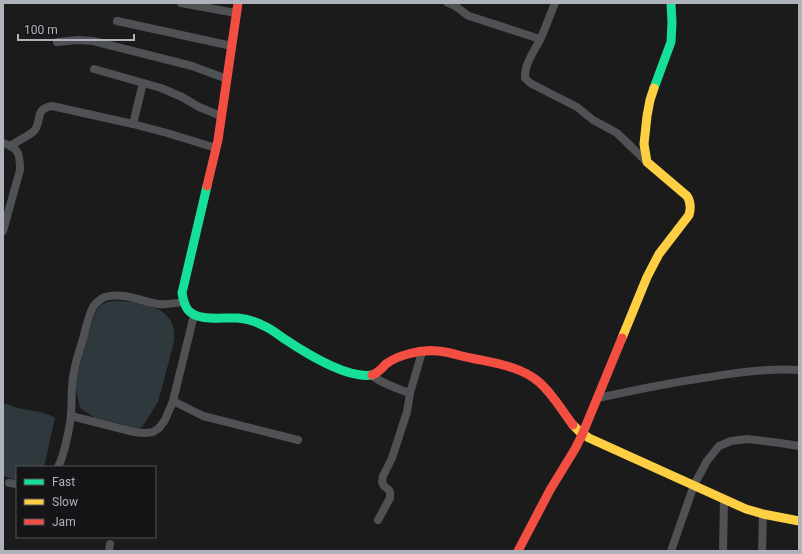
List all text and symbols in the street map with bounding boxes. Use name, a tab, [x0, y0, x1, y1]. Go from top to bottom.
scale bar	[18, 16, 134, 42]
text: 100 m	[24, 23, 58, 37]
legend	[16, 466, 156, 538]
text: Fast	[52, 475, 75, 489]
text: Slow	[52, 495, 78, 509]
text: Jam	[52, 515, 76, 529]

